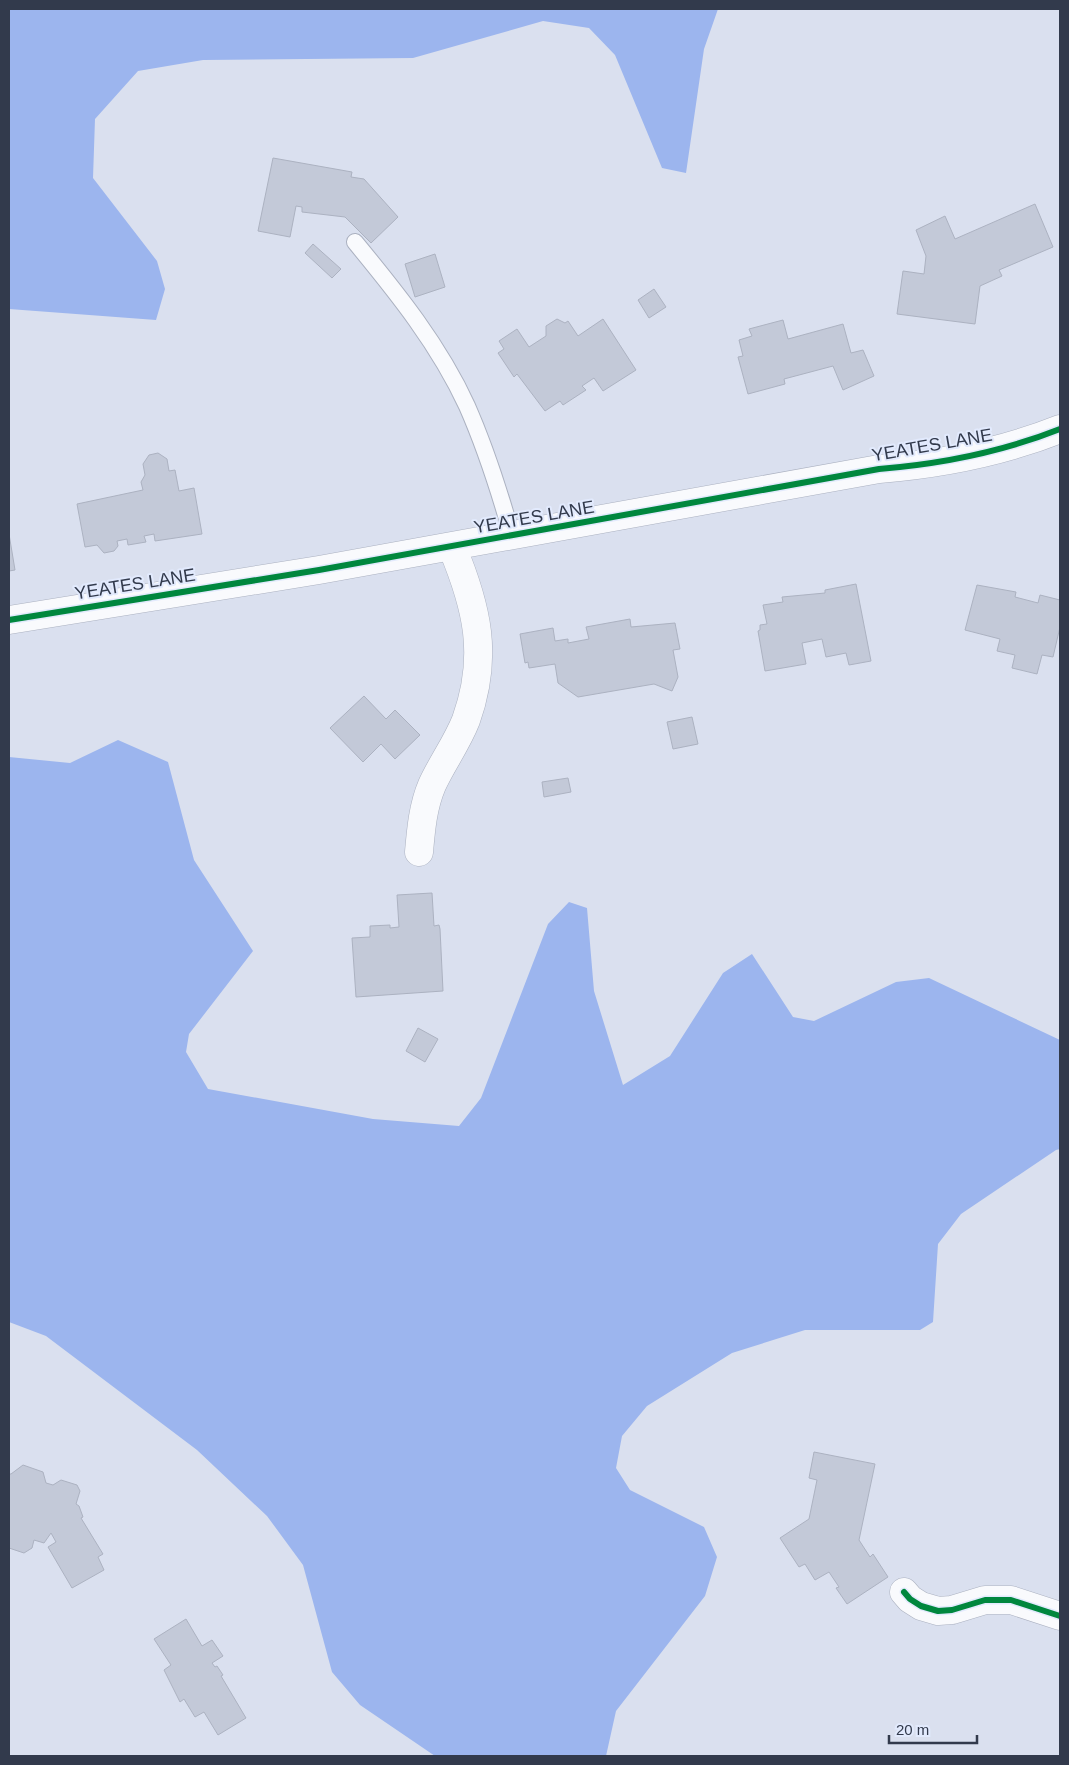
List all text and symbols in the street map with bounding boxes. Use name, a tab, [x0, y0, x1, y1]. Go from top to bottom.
street label: YEATES LANE	[870, 425, 994, 465]
street label: YEATES LANE	[472, 497, 596, 537]
street label: YEATES LANE	[73, 565, 197, 603]
scale bar	[889, 1712, 976, 1744]
text: 20 m	[896, 1721, 929, 1738]

